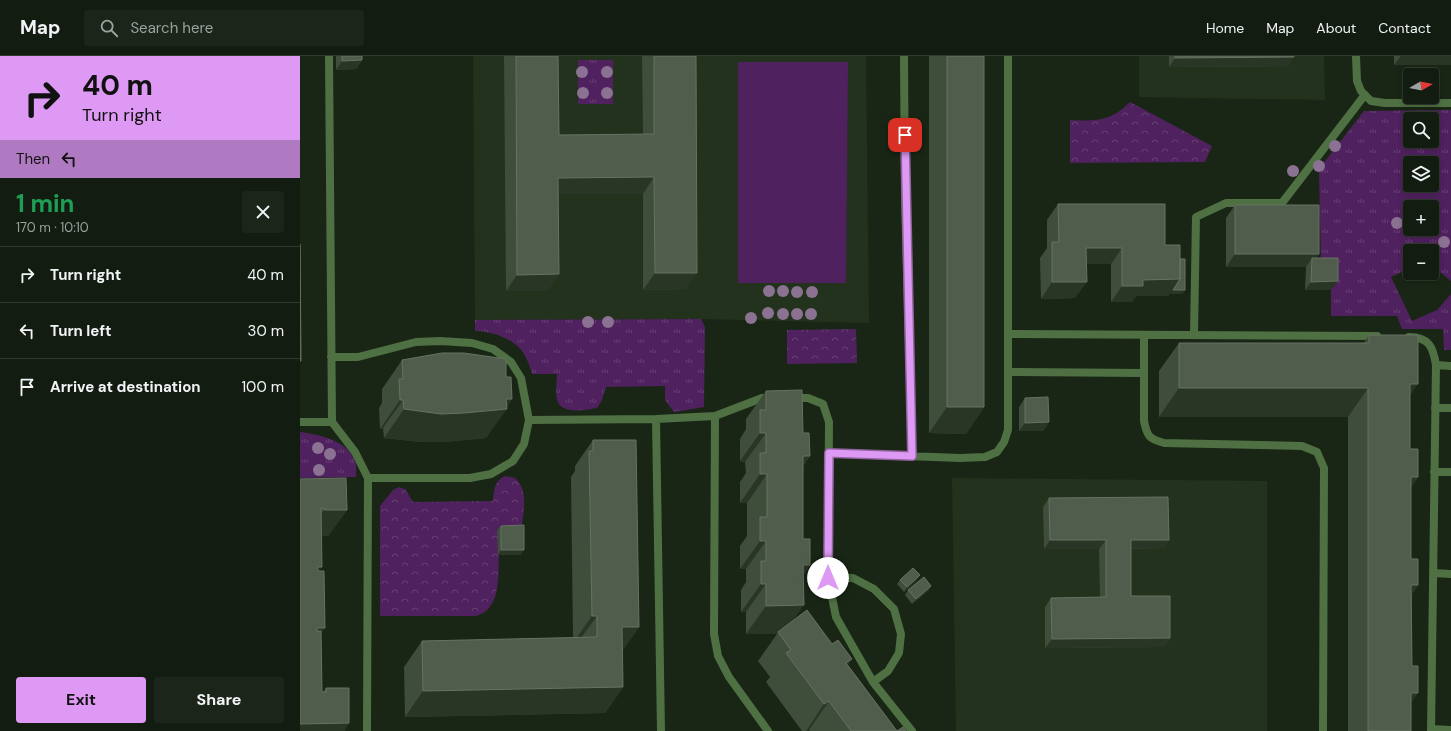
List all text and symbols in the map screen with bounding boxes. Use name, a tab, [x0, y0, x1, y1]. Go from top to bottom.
search box	[84, 10, 364, 46]
text: Map	[20, 15, 60, 40]
icon: search	[98, 17, 120, 39]
text: Search here	[130, 18, 213, 38]
text: Home	[1206, 19, 1244, 37]
text: Map	[1266, 19, 1294, 37]
text: About	[1316, 19, 1356, 37]
text: Contact	[1378, 19, 1431, 37]
text: 40 m	[82, 67, 153, 104]
north arrow	[1403, 68, 1439, 104]
map controls	[1403, 68, 1439, 280]
icon: right	[16, 72, 68, 124]
text: Turn right	[82, 103, 162, 127]
button: search	[1403, 112, 1439, 148]
pin	[888, 118, 922, 152]
icon: arrive	[894, 124, 916, 146]
icon: left	[58, 148, 80, 170]
text: Then	[16, 149, 50, 169]
button: layers	[1403, 156, 1439, 192]
text: 1 min	[16, 188, 74, 219]
button: close	[242, 191, 284, 233]
button: +	[1403, 200, 1439, 236]
text: 170 m · 10:10	[16, 219, 89, 236]
button: −	[1403, 244, 1439, 280]
icon: right	[16, 264, 38, 286]
text: Turn right	[50, 265, 121, 285]
text: 40 m	[247, 265, 284, 285]
icon: left	[16, 320, 38, 342]
text: Turn left	[50, 321, 111, 341]
text: 30 m	[248, 321, 284, 341]
icon: arrive	[16, 376, 38, 398]
text: Arrive at destination	[50, 377, 201, 397]
text: 100 m	[241, 377, 284, 397]
position arrow	[807, 557, 849, 599]
button: Exit	[16, 677, 146, 723]
button: Share	[154, 677, 284, 723]

